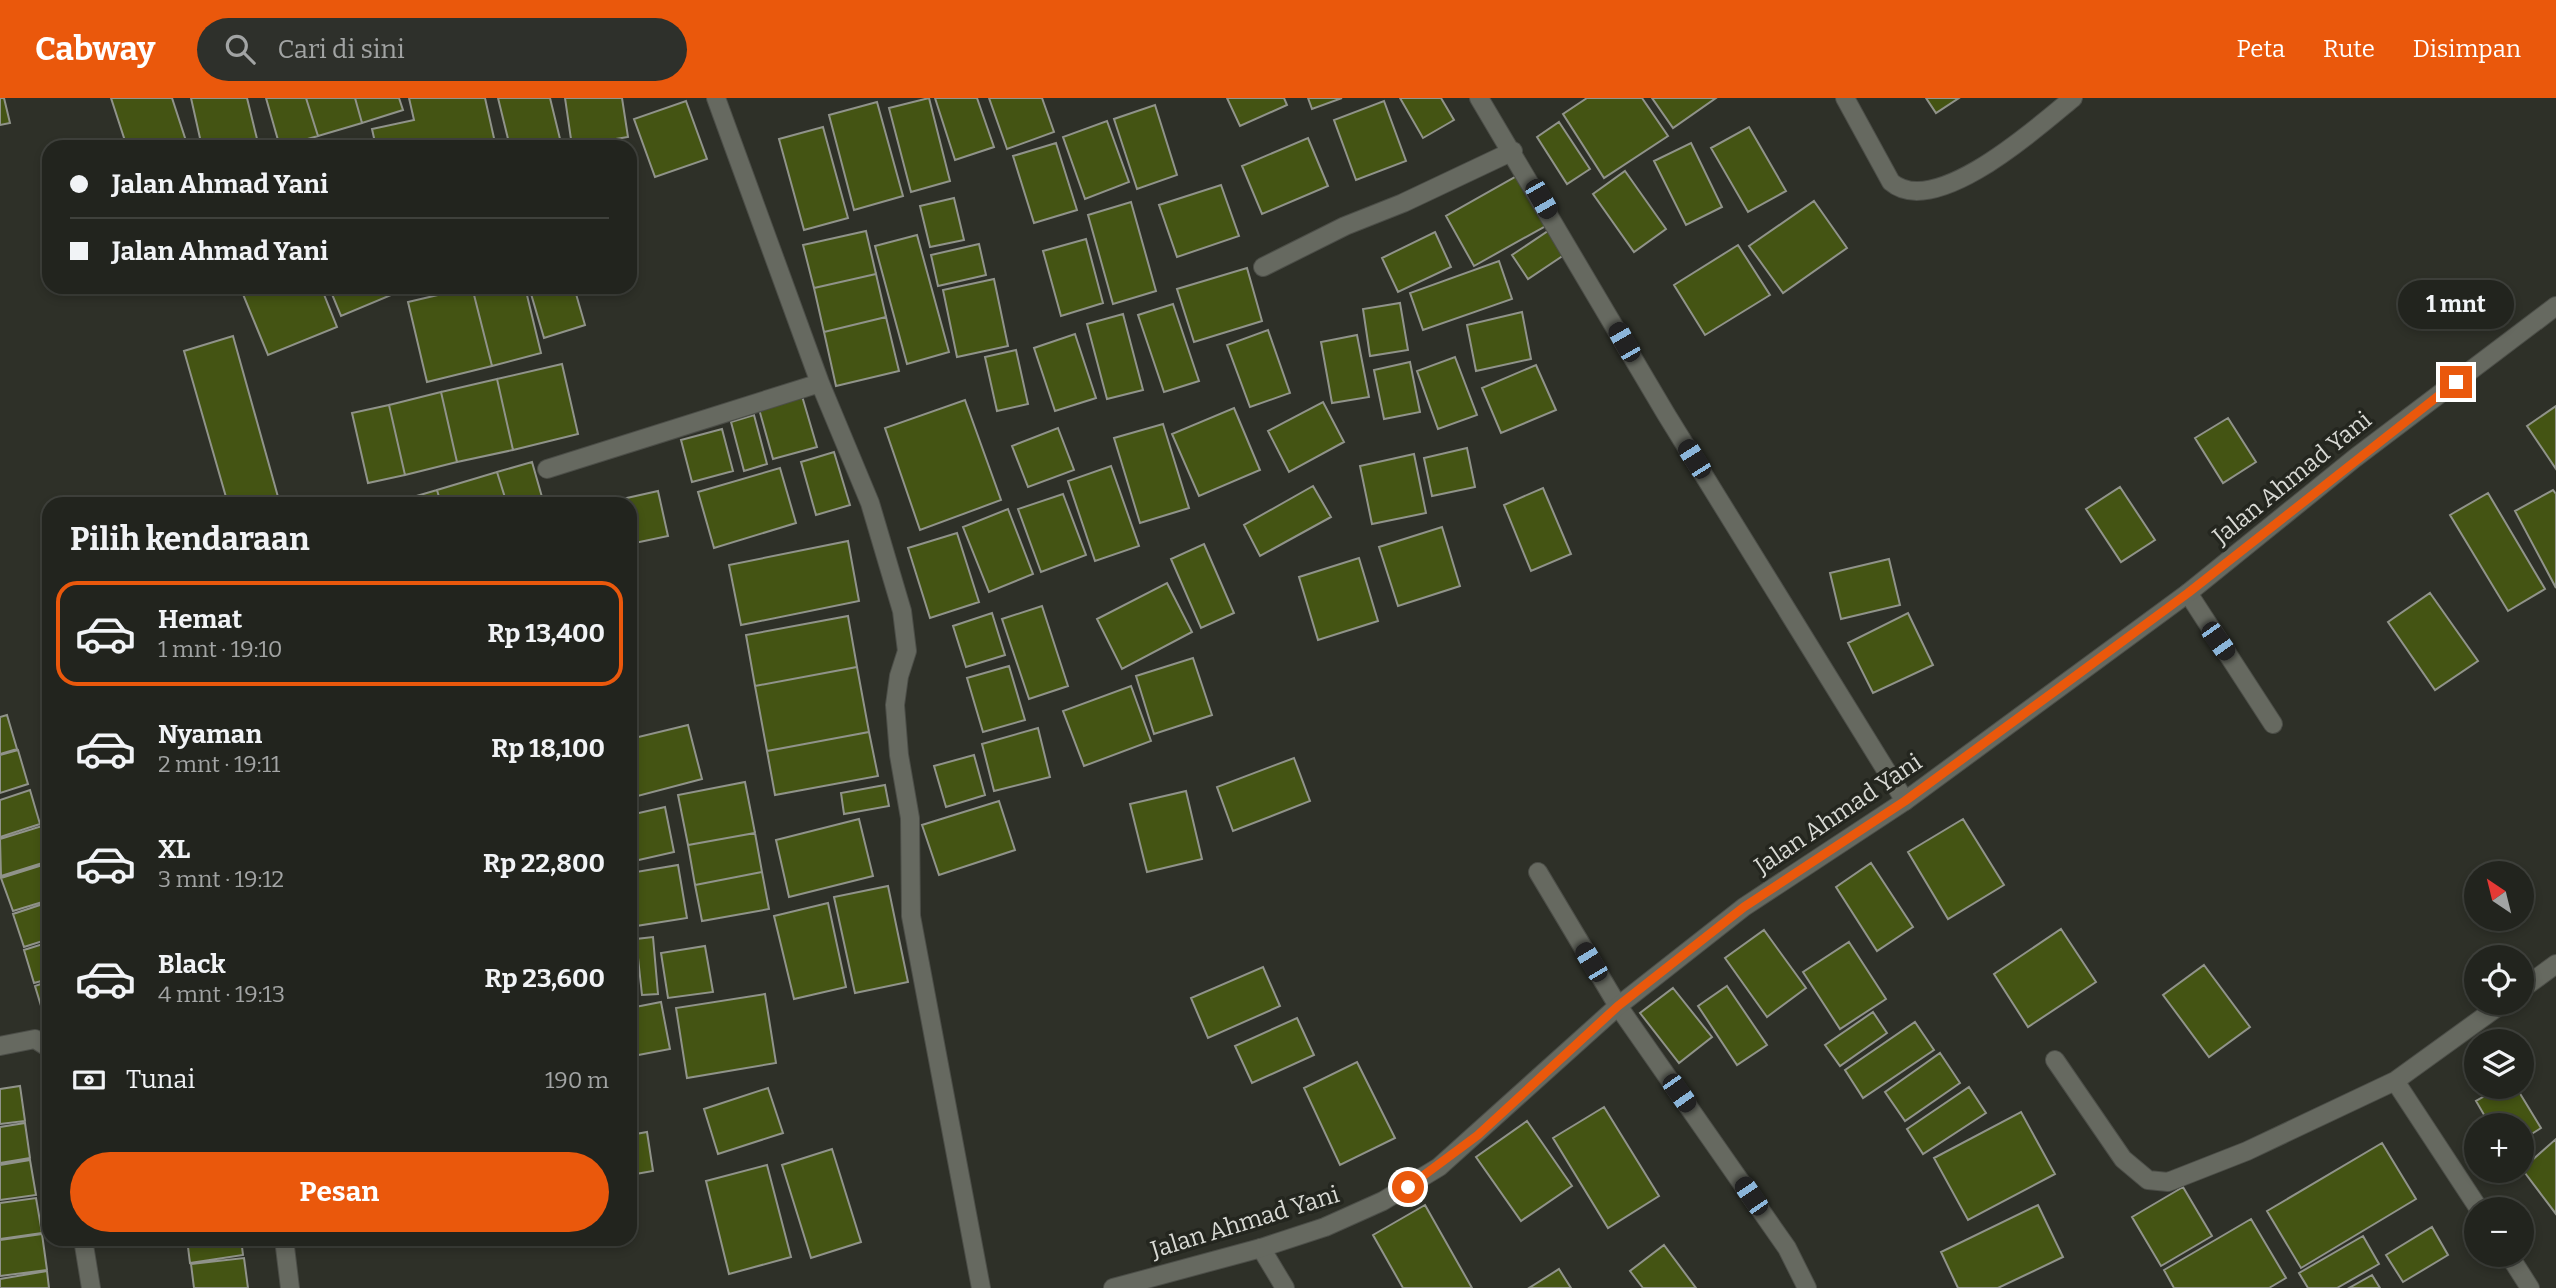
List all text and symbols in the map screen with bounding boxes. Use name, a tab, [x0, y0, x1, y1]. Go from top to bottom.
search box	[197, 18, 687, 81]
text: Cabway	[35, 29, 155, 69]
icon: search	[221, 30, 259, 68]
text: Cari di sini	[277, 34, 405, 65]
text: Peta	[2236, 35, 2285, 63]
text: Rute	[2323, 35, 2375, 63]
text: Disimpan	[2413, 35, 2521, 63]
text: Jalan Ahmad Yani	[112, 169, 328, 200]
car	[1522, 176, 1561, 222]
text: Jalan Ahmad Yani	[112, 236, 328, 267]
callout: 1 mnt	[2398, 280, 2514, 330]
text: 1 mnt	[2426, 290, 2486, 318]
car	[1605, 319, 1644, 365]
route end	[2440, 366, 2472, 398]
street label: Jalan Ahmad Yani	[2206, 406, 2377, 551]
car	[1674, 436, 1715, 482]
text: Pilih kendaraan	[70, 520, 310, 558]
icon: car	[74, 602, 137, 665]
text: Hemat	[158, 604, 242, 635]
text: Rp 13,400	[487, 618, 605, 649]
car	[2198, 618, 2239, 664]
text: 1 mnt · 19:10	[158, 635, 283, 663]
icon: car	[74, 717, 137, 780]
text: Nyaman	[158, 719, 262, 750]
text: Rp 18,100	[491, 733, 605, 764]
street label: Jalan Ahmad Yani	[1748, 748, 1927, 881]
text: 2 mnt · 19:11	[158, 750, 280, 778]
icon: car	[74, 832, 137, 895]
text: XL	[158, 834, 190, 865]
text: Rp 22,800	[483, 848, 605, 879]
north arrow	[2464, 861, 2534, 931]
map controls	[2464, 861, 2534, 1267]
text: 3 mnt · 19:12	[158, 865, 284, 893]
car	[1572, 939, 1611, 985]
button: locate	[2464, 945, 2534, 1015]
icon: car	[74, 947, 137, 1010]
text: Black	[158, 949, 226, 980]
text: Rp 23,600	[485, 963, 605, 994]
text: 4 mnt · 19:13	[158, 980, 285, 1008]
button: layers	[2464, 1029, 2534, 1099]
icon: cash	[70, 1061, 108, 1099]
text: Tunai	[126, 1064, 195, 1095]
text: 190 m	[545, 1066, 609, 1094]
car	[1659, 1070, 1700, 1116]
button: +	[2464, 1113, 2534, 1183]
button: Pesan	[70, 1152, 609, 1232]
route start	[1392, 1171, 1424, 1203]
car	[1731, 1173, 1772, 1219]
street label: Jalan Ahmad Yani	[1146, 1180, 1343, 1264]
button: −	[2464, 1197, 2534, 1267]

